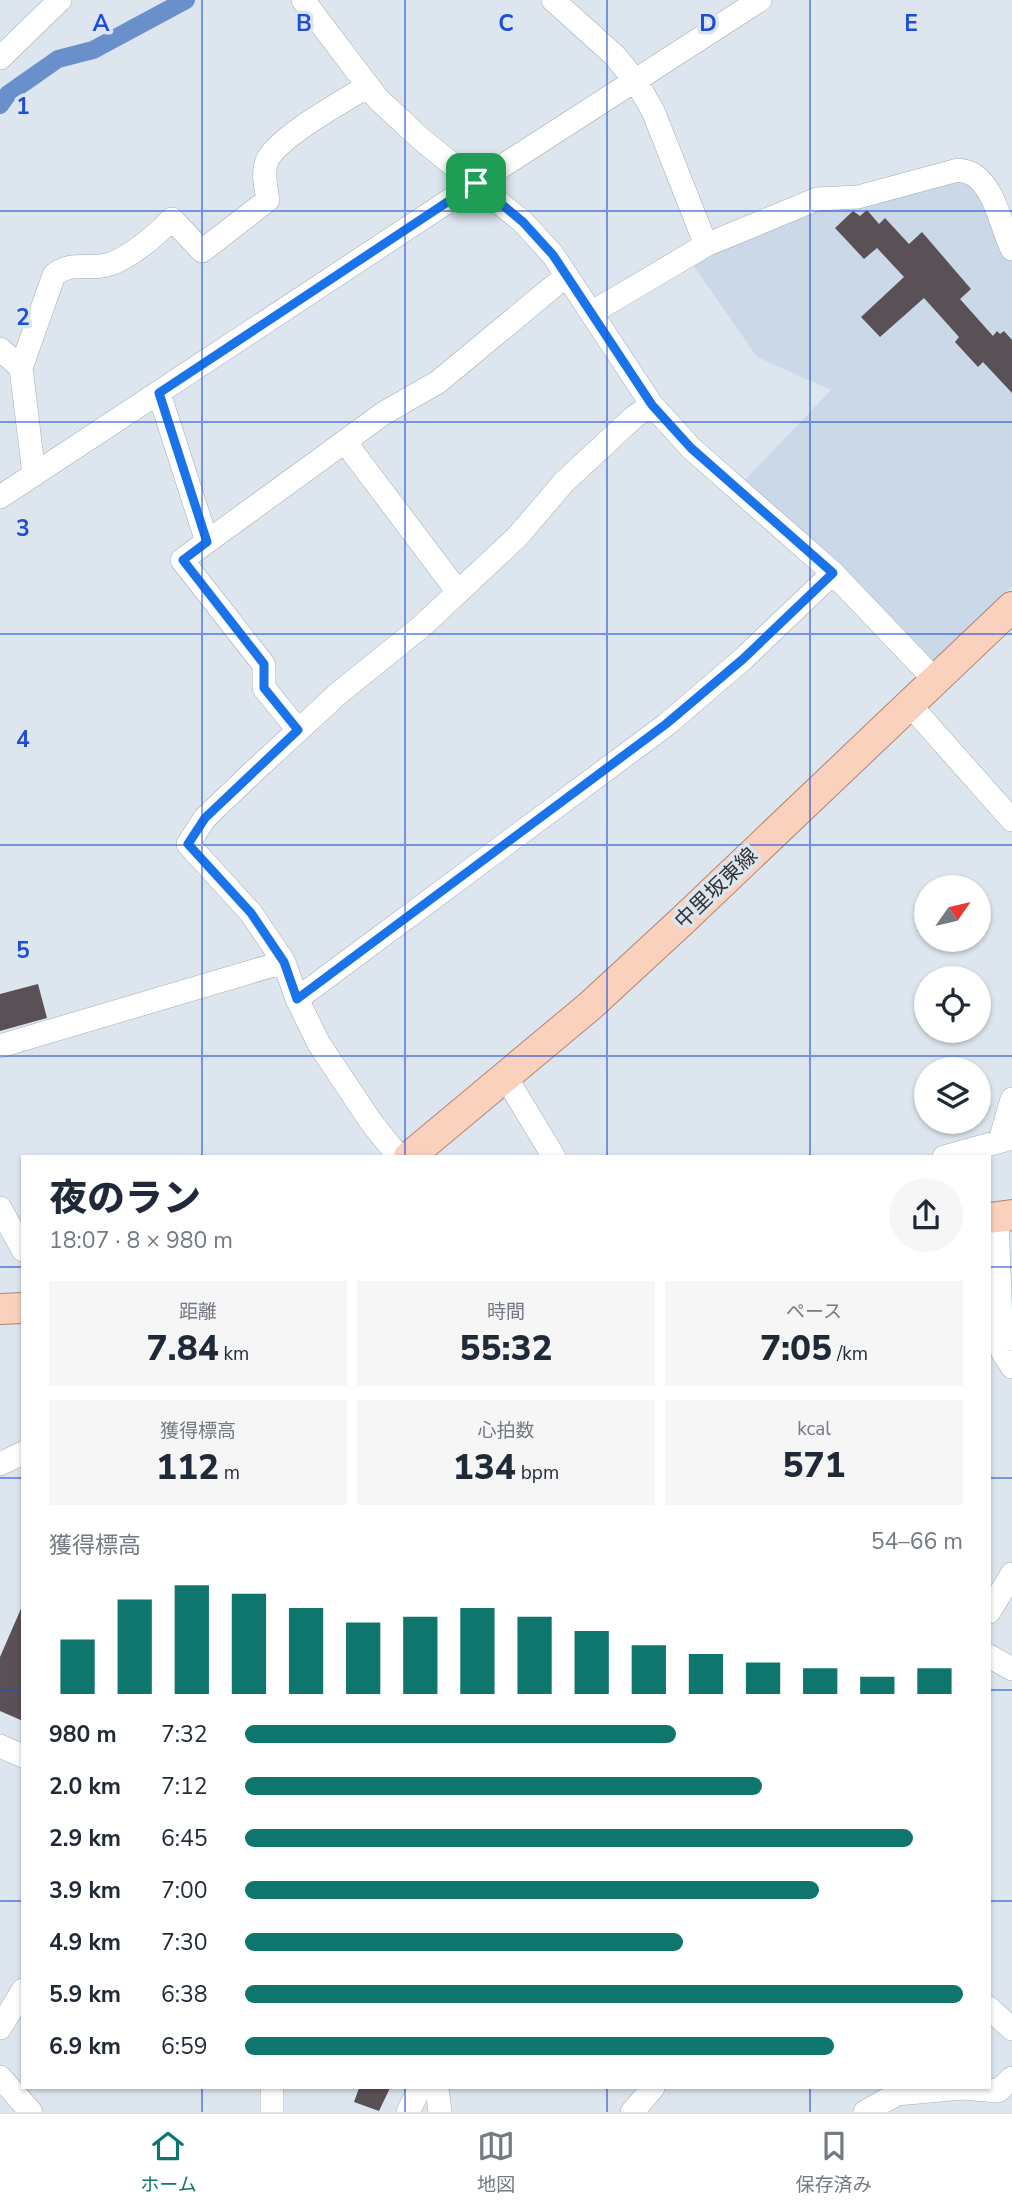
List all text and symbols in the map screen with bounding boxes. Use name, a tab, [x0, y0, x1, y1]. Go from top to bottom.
text: A	[92, 8, 110, 39]
text: B	[296, 8, 312, 39]
text: C	[498, 8, 514, 39]
text: D	[699, 8, 717, 39]
text: E	[904, 8, 918, 39]
text: 1	[16, 91, 30, 122]
pin	[446, 153, 506, 213]
icon: arrive	[457, 164, 495, 202]
text: 2	[16, 302, 30, 333]
text: 3	[16, 513, 30, 544]
text: 4	[16, 724, 30, 755]
street label: 中里坂東線	[669, 841, 763, 935]
north arrow	[914, 875, 990, 952]
map controls	[914, 875, 991, 1134]
text: 5	[16, 935, 30, 966]
button: locate	[914, 966, 991, 1043]
button: layers	[914, 1057, 991, 1134]
text: 夜のラン	[49, 1173, 201, 1224]
button: share	[889, 1178, 963, 1252]
text: 18:07 · 8 × 980 m	[49, 1225, 233, 1256]
text: 距離	[179, 1299, 217, 1325]
text: 時間	[487, 1299, 525, 1325]
text: ペース	[786, 1299, 842, 1325]
text: 7.84	[147, 1325, 219, 1372]
text: 55:32	[459, 1325, 553, 1372]
text: 7:05	[760, 1325, 832, 1372]
text: km	[219, 1341, 249, 1367]
text: /km	[832, 1341, 868, 1367]
text: kcal	[797, 1416, 831, 1442]
text: 獲得標高	[160, 1418, 236, 1444]
text: 心拍数	[477, 1418, 535, 1444]
text: 571	[782, 1442, 846, 1489]
text: 112	[156, 1444, 219, 1491]
text: 134	[453, 1444, 516, 1491]
text: m	[219, 1460, 240, 1486]
text: bpm	[516, 1460, 559, 1486]
text: 54–66 m	[871, 1526, 963, 1557]
text: 獲得標高	[49, 1530, 141, 1561]
text: 980 m	[49, 1719, 117, 1750]
text: 7:32	[161, 1719, 208, 1750]
text: 2.0 km	[49, 1771, 121, 1802]
text: 7:12	[161, 1771, 208, 1802]
text: 2.9 km	[49, 1823, 121, 1854]
text: 6:45	[161, 1823, 208, 1854]
text: 3.9 km	[49, 1875, 121, 1906]
text: 7:00	[161, 1875, 208, 1906]
text: 4.9 km	[49, 1927, 121, 1958]
text: 7:30	[161, 1927, 208, 1958]
text: 5.9 km	[49, 1979, 121, 2010]
text: 6:38	[161, 1979, 208, 2010]
text: 6.9 km	[49, 2031, 121, 2062]
text: 6:59	[161, 2031, 208, 2062]
tab: ホーム	[140, 2127, 197, 2198]
tab: 地図	[477, 2127, 515, 2198]
tab: 保存済み	[796, 2127, 872, 2198]

